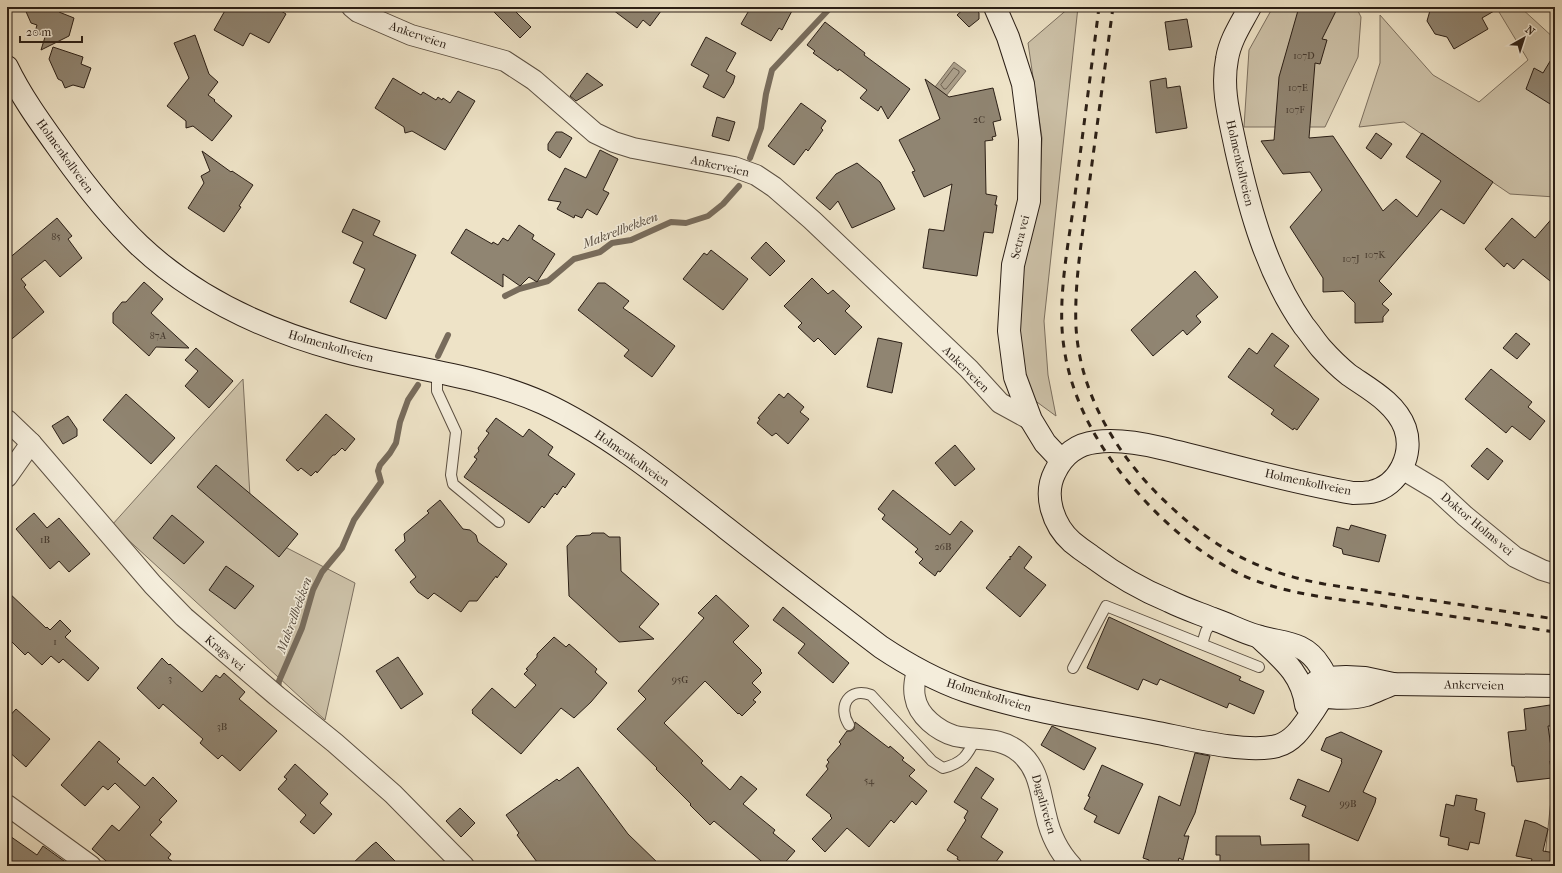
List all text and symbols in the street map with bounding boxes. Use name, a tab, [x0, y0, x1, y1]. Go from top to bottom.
scale bar	[20, 18, 82, 44]
street label: Ankerveien	[386, 18, 449, 51]
north arrow	[1504, 18, 1544, 58]
text: N	[1523, 23, 1538, 39]
text: 20 m	[26, 25, 51, 39]
house number: 107D	[1293, 50, 1315, 62]
house number: 107E	[1288, 82, 1308, 94]
house number: 107F	[1285, 104, 1305, 116]
house number: 2C	[973, 114, 985, 126]
street label: Holmenkollveien	[33, 116, 97, 196]
street label: Holmenkollveien	[1223, 119, 1257, 207]
street label: Ankerveien	[688, 152, 751, 180]
water label: Makrellbekken	[579, 209, 660, 252]
street label: Setra vei	[1008, 213, 1032, 260]
house number: 85	[51, 231, 61, 243]
house number: 107K	[1364, 249, 1386, 261]
house number: 107J	[1342, 253, 1360, 265]
street label: Holmenkollveien	[287, 327, 375, 365]
house number: 87A	[150, 330, 167, 342]
street label: Ankerveien	[939, 342, 992, 395]
street label: Holmenkollveien	[592, 427, 672, 489]
street label: Holmenkollveien	[1263, 466, 1353, 498]
street label: Doktor Holms vei	[1438, 490, 1516, 559]
house number: 1B	[40, 534, 50, 546]
house number: 26B	[934, 541, 952, 553]
water label: Makrellbekken	[273, 575, 315, 656]
street label: Krags vei	[202, 632, 248, 674]
house number: 1	[53, 636, 57, 648]
house number: 3	[168, 673, 172, 685]
house number: 95G	[672, 674, 688, 686]
street label: Holmenkollveien	[945, 675, 1033, 715]
street label: Ankerveien	[1443, 677, 1504, 693]
house number: 3B	[217, 721, 227, 733]
street label: Dagaliveien	[1029, 773, 1059, 835]
house number: 54	[864, 775, 875, 787]
house number: 99B	[1340, 798, 1357, 810]

